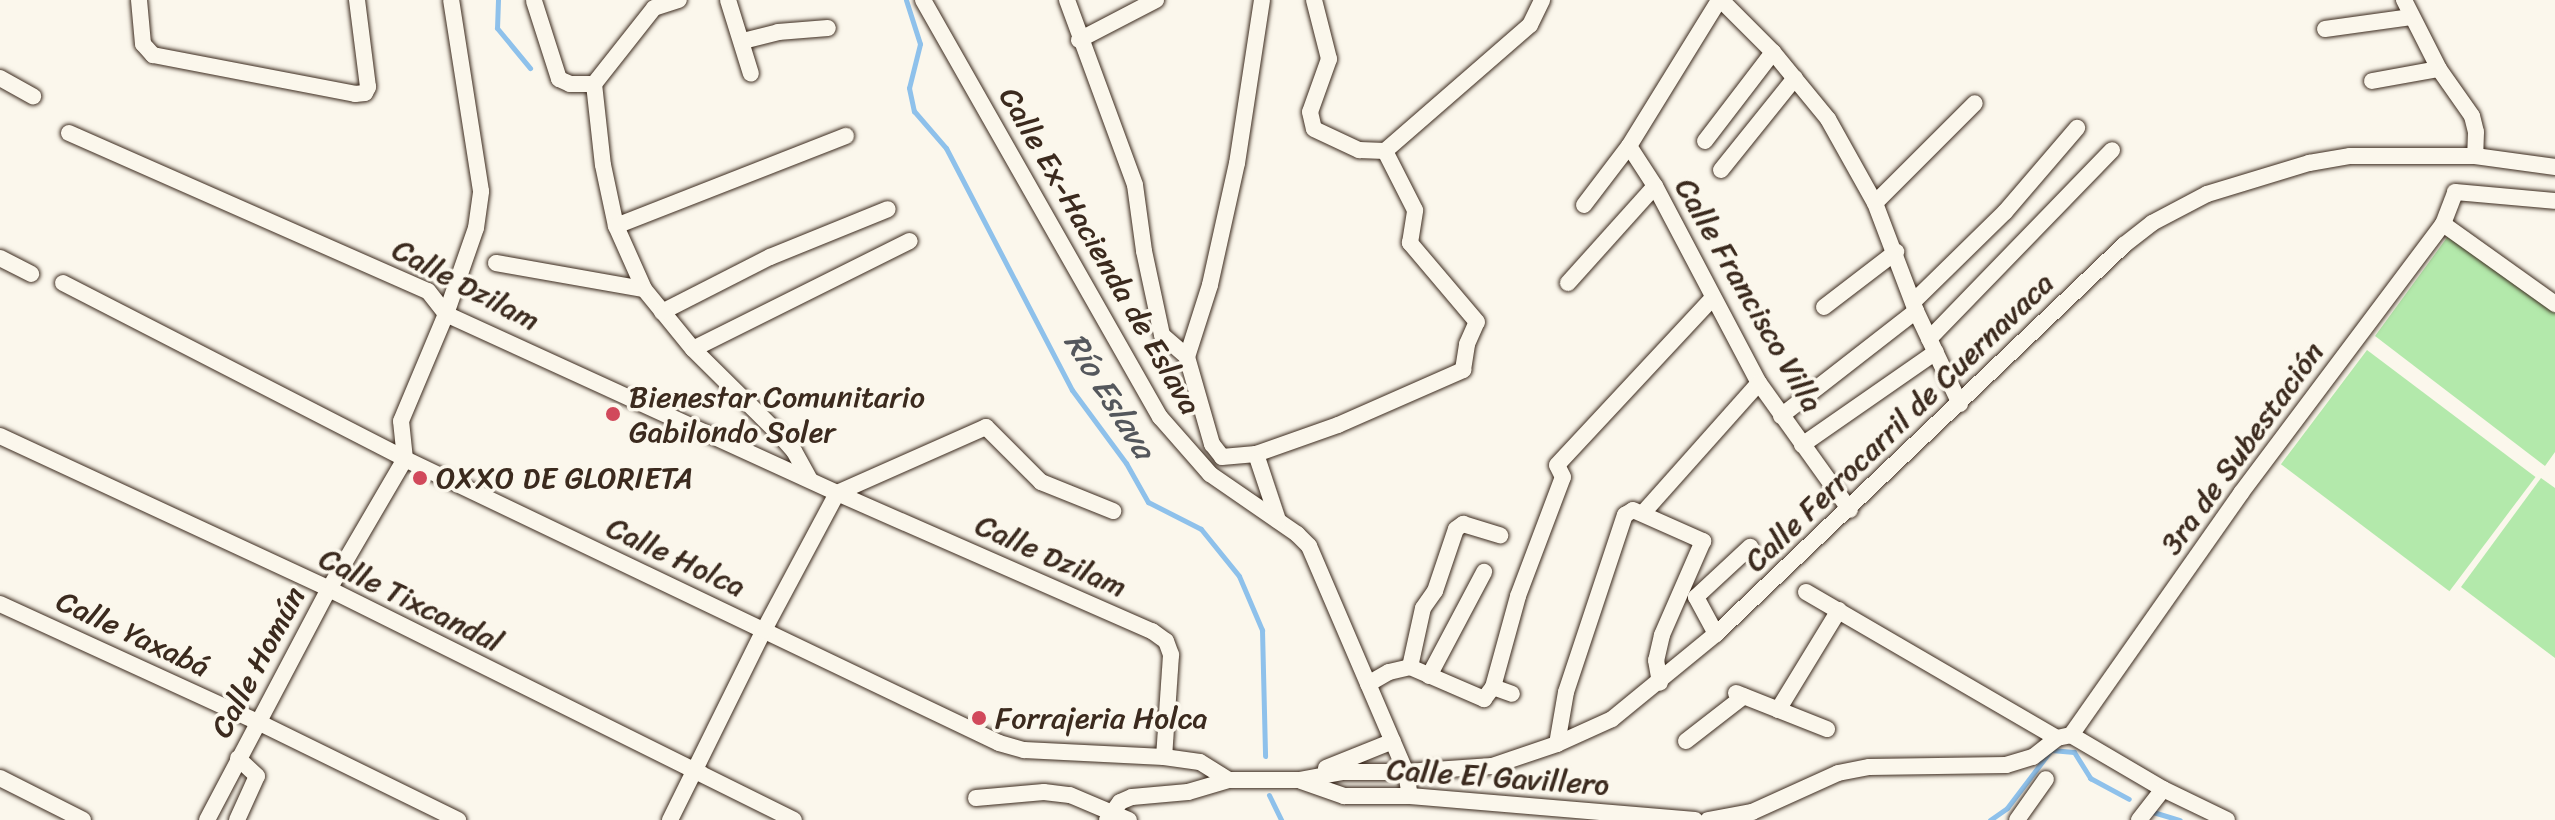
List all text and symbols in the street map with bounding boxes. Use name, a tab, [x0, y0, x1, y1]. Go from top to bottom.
street label: Calle Ex-Hacienda de Eslava	[992, 81, 1208, 421]
street label: Calle Francisco Villa	[1667, 170, 1831, 420]
street label: Calle Dzilam	[386, 231, 546, 339]
street label: Calle Ferrocarril de Cuernavaca	[1737, 264, 2061, 580]
water label: Río Eslava	[1055, 326, 1163, 466]
street label: 3ra de Subestación	[2153, 335, 2331, 561]
place label: Bienestar Comunitario Gabilondo Soler	[629, 379, 923, 450]
marker: Bienestar Comunitario Gabilondo Soler	[604, 405, 622, 423]
place label: OXXO DE GLORIETA	[436, 460, 693, 496]
marker: OXXO DE GLORIETA	[411, 469, 429, 487]
street label: Calle Dzilam	[970, 507, 1132, 605]
street label: Calle Holca	[601, 509, 751, 605]
street label: Calle Tixcandal	[313, 540, 509, 660]
street label: Calle Homún	[203, 580, 313, 744]
street label: Calle Yaxabá	[51, 583, 215, 685]
place label: Forrajeria Holca	[995, 700, 1208, 736]
marker: Forrajeria Holca	[970, 709, 988, 727]
street label: Calle El Gavillero	[1386, 751, 1610, 803]

